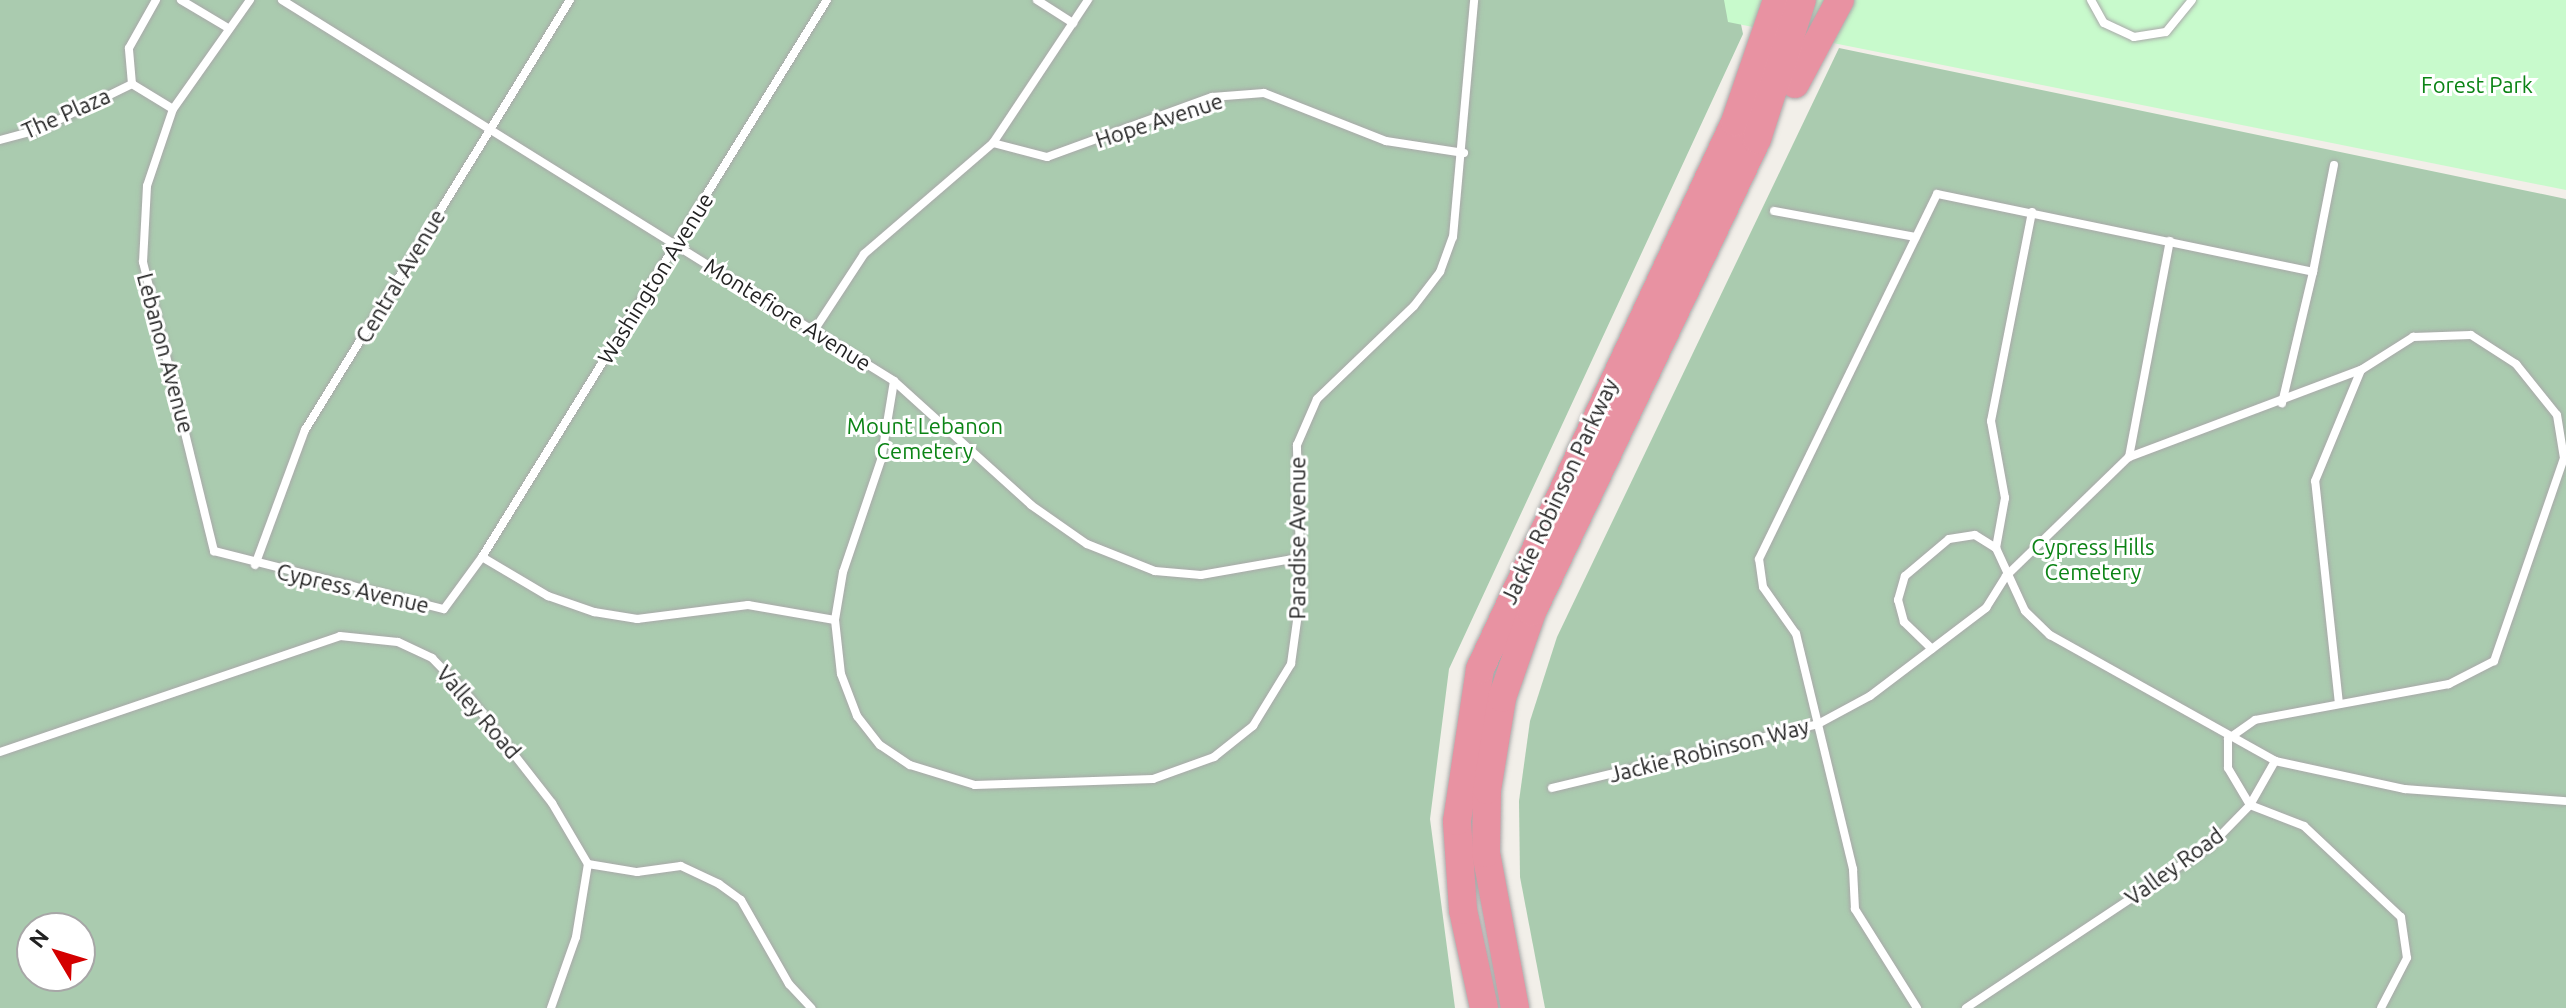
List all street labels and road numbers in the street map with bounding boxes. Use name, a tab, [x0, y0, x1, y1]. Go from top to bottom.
street label: The Plaza	[18, 82, 114, 144]
street label: Hope Avenue	[1092, 87, 1226, 153]
street label: Washington Avenue	[592, 187, 718, 369]
street label: Central Avenue	[350, 204, 450, 348]
street label: Montefiore Avenue	[700, 252, 876, 376]
street label: Lebanon Avenue	[132, 270, 200, 436]
street label: Jackie Robinson Parkway	[1495, 374, 1623, 608]
street label: Paradise Avenue	[1284, 457, 1310, 619]
street label: Cypress Avenue	[274, 558, 432, 618]
street label: Valley Road	[431, 660, 527, 764]
street label: Jackie Robinson Way	[1606, 712, 1812, 788]
street label: Valley Road	[2120, 822, 2228, 910]

